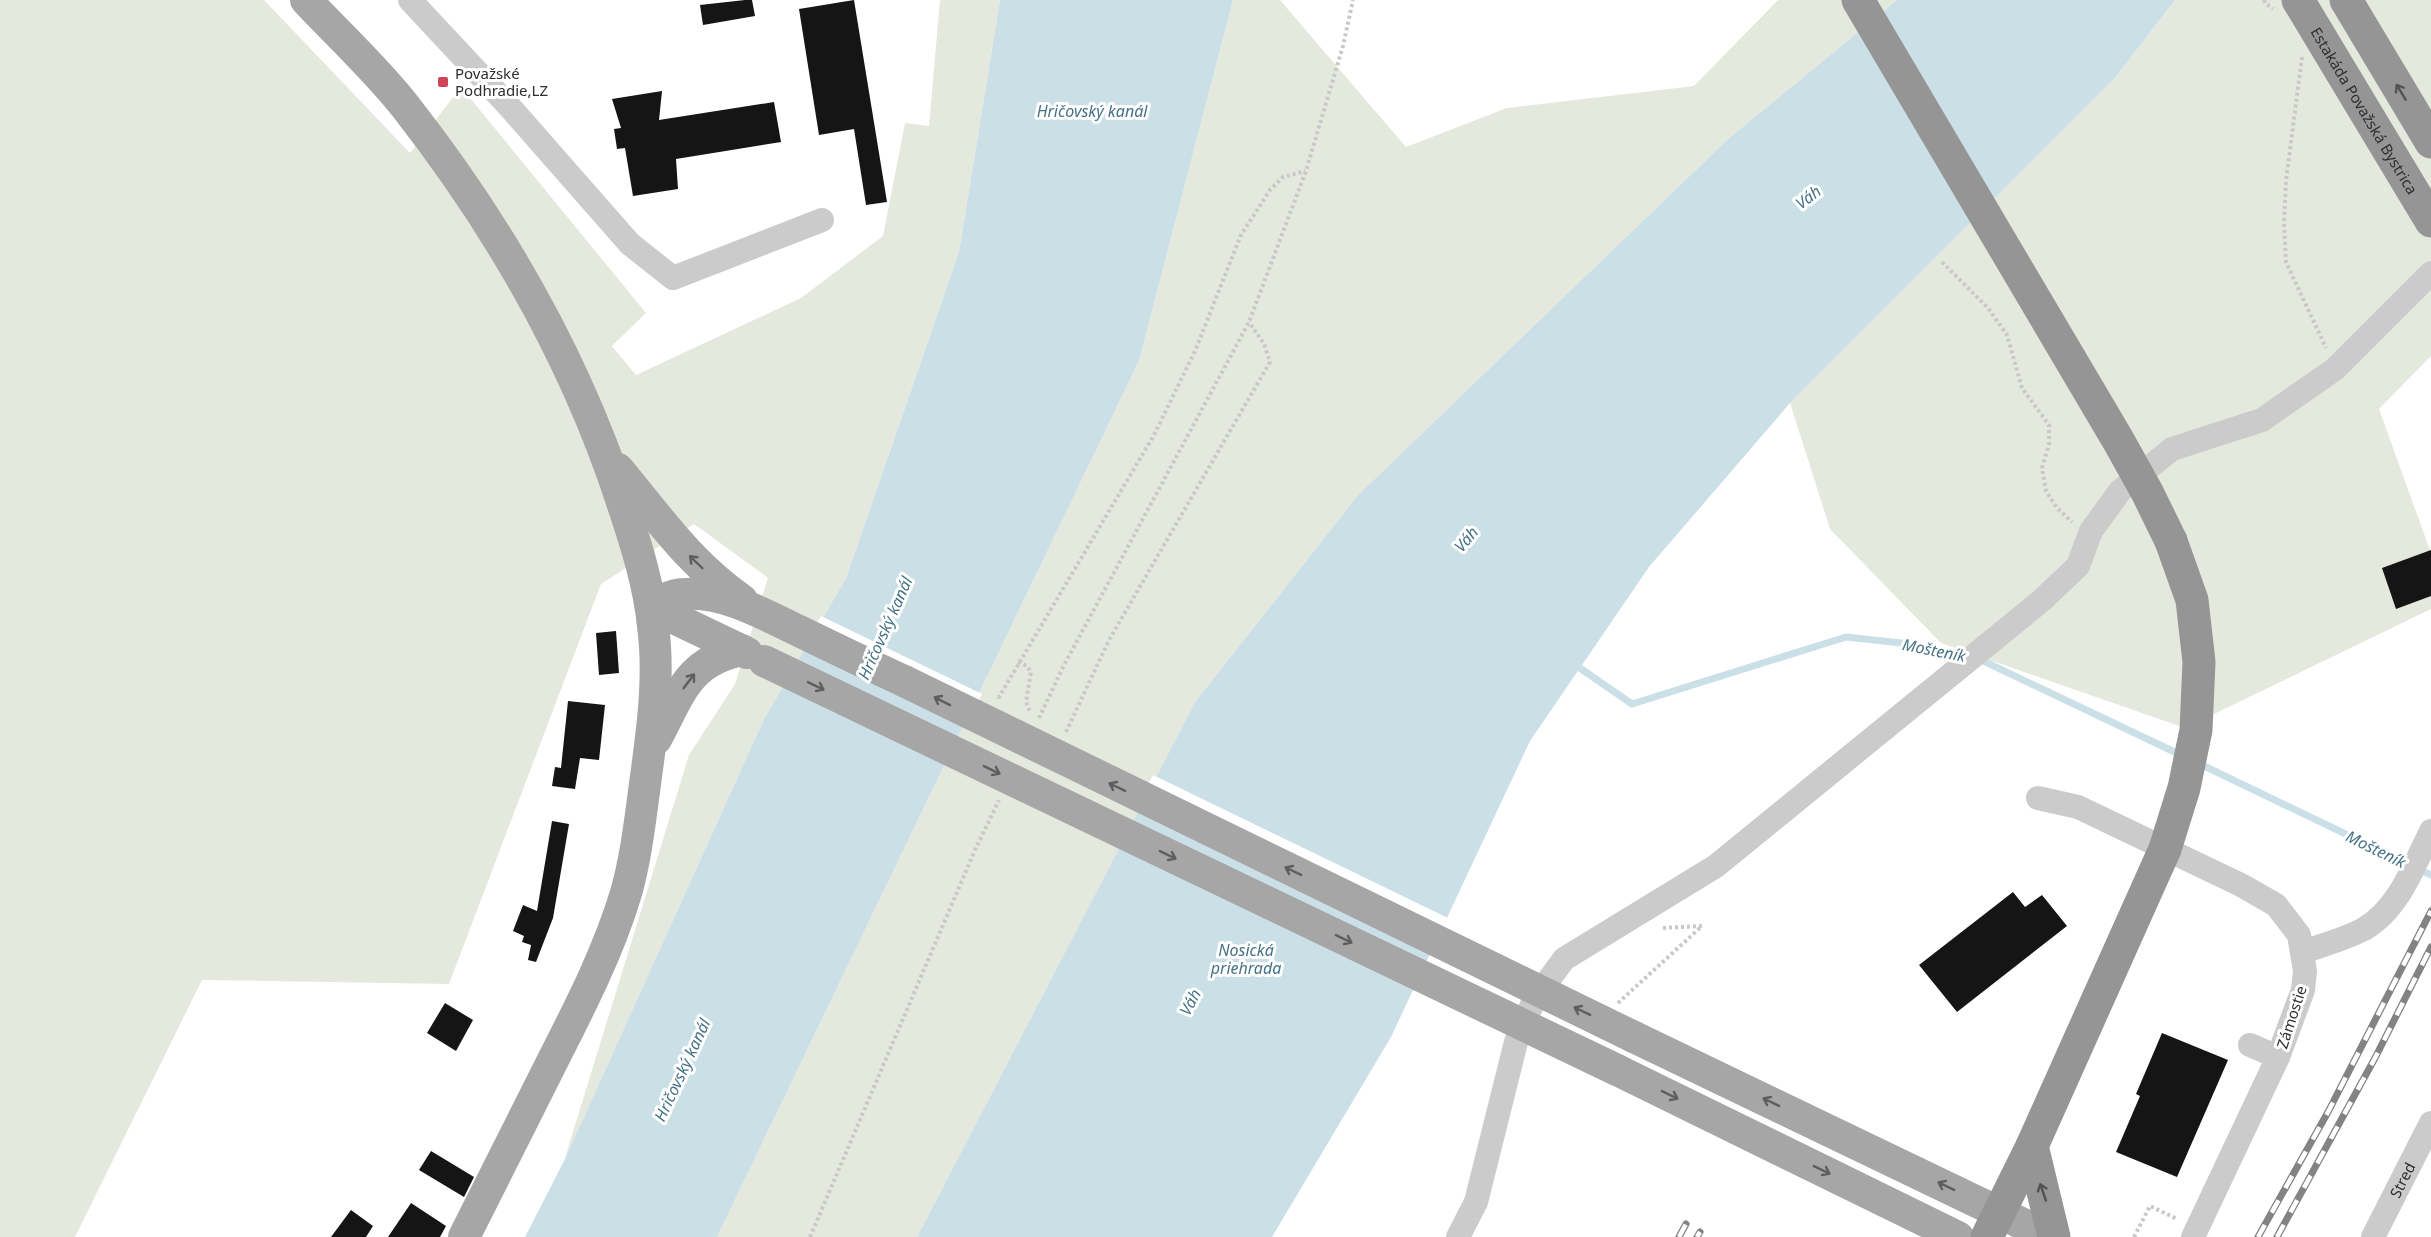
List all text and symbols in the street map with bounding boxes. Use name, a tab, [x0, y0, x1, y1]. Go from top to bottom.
street label: Estakáda Považská Bystrica	[2307, 23, 2422, 198]
place label: Považské Podhradie,LZ	[455, 63, 548, 100]
marker: Považské Podhradie,LZ	[436, 75, 450, 89]
one-way arrow	[2395, 84, 2407, 101]
water label: Hričovský kanál	[1037, 100, 1148, 122]
water label: Váh	[1791, 180, 1825, 214]
water label: Váh	[1449, 522, 1483, 556]
one-way arrow	[689, 555, 704, 569]
water label: Hričovský kanál	[852, 572, 918, 683]
water label: Mošteník	[1900, 633, 1969, 667]
one-way arrow	[683, 674, 695, 690]
one-way arrow	[807, 681, 825, 693]
one-way arrow	[933, 694, 951, 706]
one-way arrow	[983, 765, 1001, 777]
one-way arrow	[1108, 780, 1126, 792]
water label: Mošteník	[2342, 825, 2411, 873]
one-way arrow	[1159, 849, 1177, 861]
one-way arrow	[1284, 865, 1302, 877]
one-way arrow	[1335, 933, 1352, 945]
water label: Nosická priehrada	[1210, 939, 1281, 979]
street label: Zámostie	[2271, 983, 2311, 1051]
water label: Váh	[1174, 985, 1206, 1019]
one-way arrow	[1573, 1005, 1591, 1017]
water label: Hričovský kanál	[649, 1014, 716, 1125]
one-way arrow	[1661, 1090, 1679, 1102]
one-way arrow	[1762, 1095, 1780, 1107]
street label: Stred	[2385, 1159, 2419, 1201]
one-way arrow	[1812, 1165, 1830, 1176]
one-way arrow	[1938, 1180, 1956, 1192]
one-way arrow	[2036, 1183, 2047, 1202]

